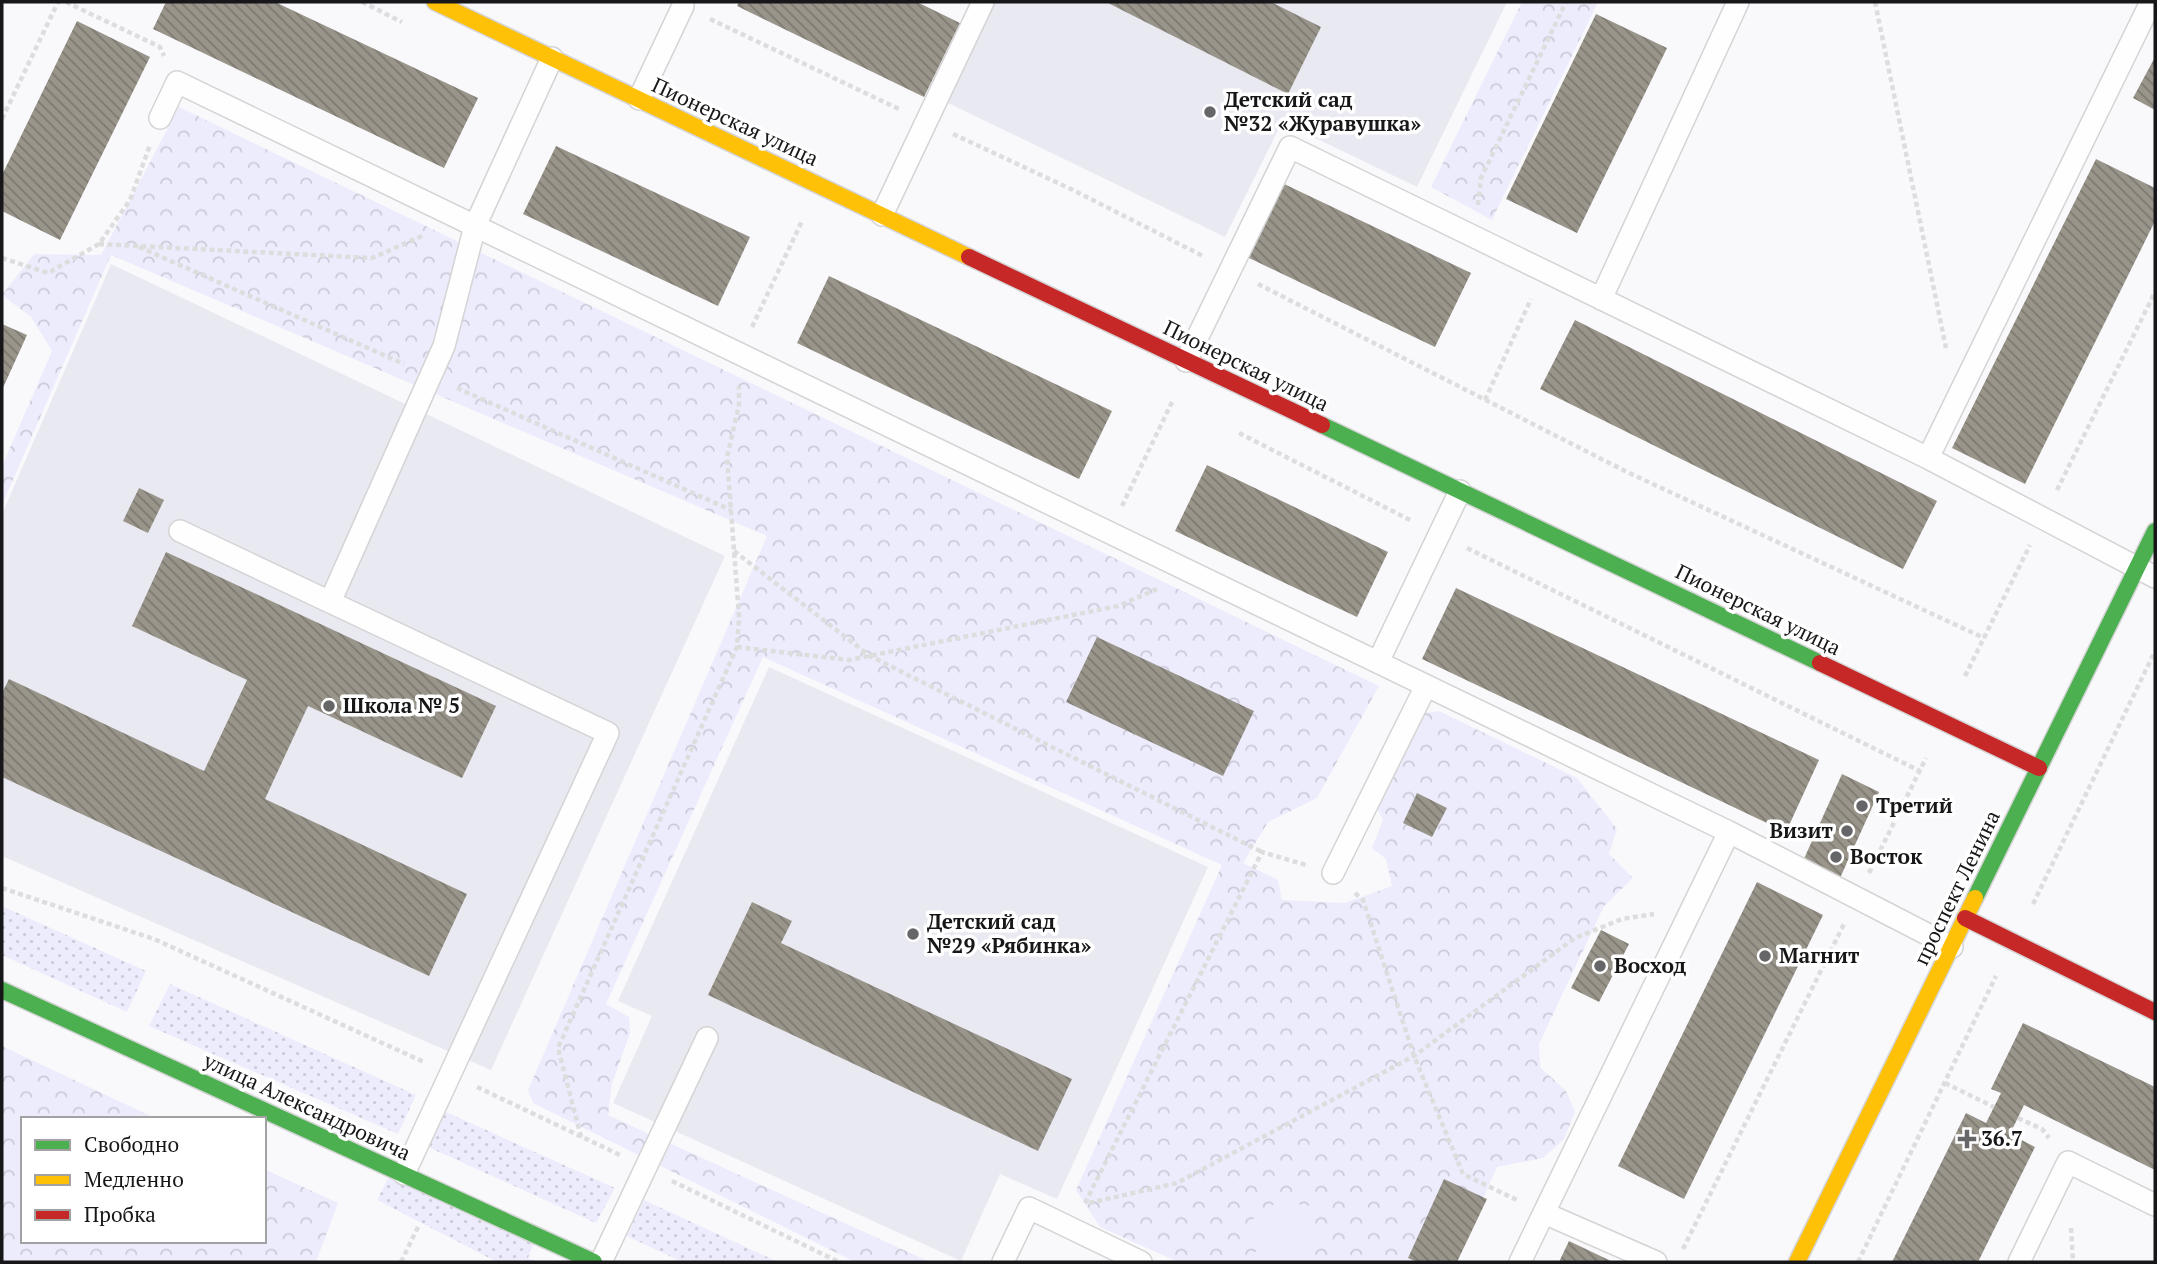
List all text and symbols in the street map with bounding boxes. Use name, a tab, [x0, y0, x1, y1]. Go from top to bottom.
street label: Пионерская улица	[648, 70, 824, 172]
place label: Детский сад №32 «Журавушка»	[1224, 85, 1422, 137]
marker: Детский сад №32 «Журавушка»	[1202, 104, 1218, 120]
street label: Пионерская улица	[1159, 313, 1334, 417]
street label: Пионерская улица	[1671, 557, 1846, 661]
place label: Школа № 5	[343, 691, 460, 719]
marker: Школа № 5	[321, 698, 337, 714]
place label: Третий	[1876, 791, 1953, 819]
marker: Третий	[1854, 798, 1870, 814]
street label: проспект Ленина	[1906, 805, 2006, 970]
place label: Визит	[1769, 816, 1834, 844]
marker: Визит	[1839, 823, 1855, 839]
place label: Восток	[1850, 842, 1923, 870]
marker: Восток	[1828, 849, 1844, 865]
place label: Детский сад №29 «Рябинка»	[927, 907, 1092, 959]
marker: Детский сад №29 «Рябинка»	[905, 926, 921, 942]
place label: Магнит	[1779, 941, 1860, 969]
marker: Магнит	[1757, 948, 1773, 964]
place label: Восход	[1614, 951, 1686, 979]
marker: Восход	[1592, 958, 1608, 974]
street label: улица Александровича	[199, 1045, 416, 1167]
legend	[21, 1117, 266, 1243]
place label: 36.7	[1981, 1124, 2023, 1152]
text: Свободно	[84, 1130, 179, 1158]
marker: 36.7	[1959, 1131, 1975, 1147]
text: Медленно	[84, 1165, 184, 1193]
text: Пробка	[84, 1200, 156, 1228]

